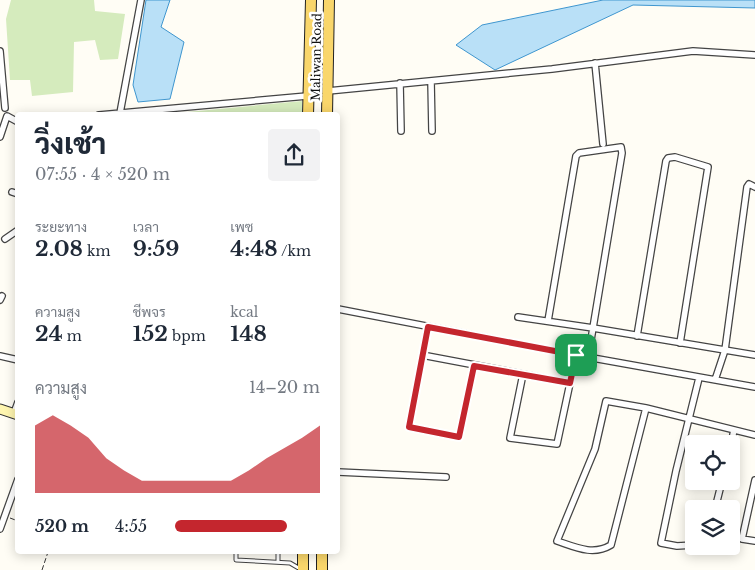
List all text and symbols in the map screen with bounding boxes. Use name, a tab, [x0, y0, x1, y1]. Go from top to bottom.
street label: Maliwan Road	[308, 13, 324, 101]
text: วิ่งเช้า	[35, 127, 106, 162]
button: share	[268, 129, 320, 181]
text: 07:55 · 4 × 520 m	[35, 164, 170, 184]
text: ระยะทาง	[35, 218, 87, 236]
text: เวลา	[133, 218, 159, 236]
text: เพซ	[230, 218, 253, 236]
text: 2.08	[35, 236, 83, 262]
text: 9:59	[133, 236, 179, 262]
text: 4:48	[230, 236, 278, 262]
text: km	[83, 242, 111, 260]
text: /km	[278, 242, 311, 260]
text: ความสูง	[35, 303, 80, 321]
text: ชีพจร	[133, 303, 166, 321]
text: kcal	[230, 303, 258, 321]
text: 24	[35, 321, 63, 347]
text: 152	[133, 321, 168, 347]
text: 148	[230, 321, 267, 347]
text: m	[63, 327, 82, 345]
text: bpm	[168, 327, 206, 345]
pin	[555, 334, 597, 376]
icon: arrive	[562, 341, 590, 369]
text: 14–20 m	[249, 377, 320, 397]
text: ความสูง	[35, 378, 87, 398]
map controls	[685, 435, 740, 555]
button: locate	[685, 435, 740, 490]
button: layers	[685, 500, 740, 555]
text: 520 m	[35, 516, 89, 536]
text: 4:55	[115, 516, 147, 536]

